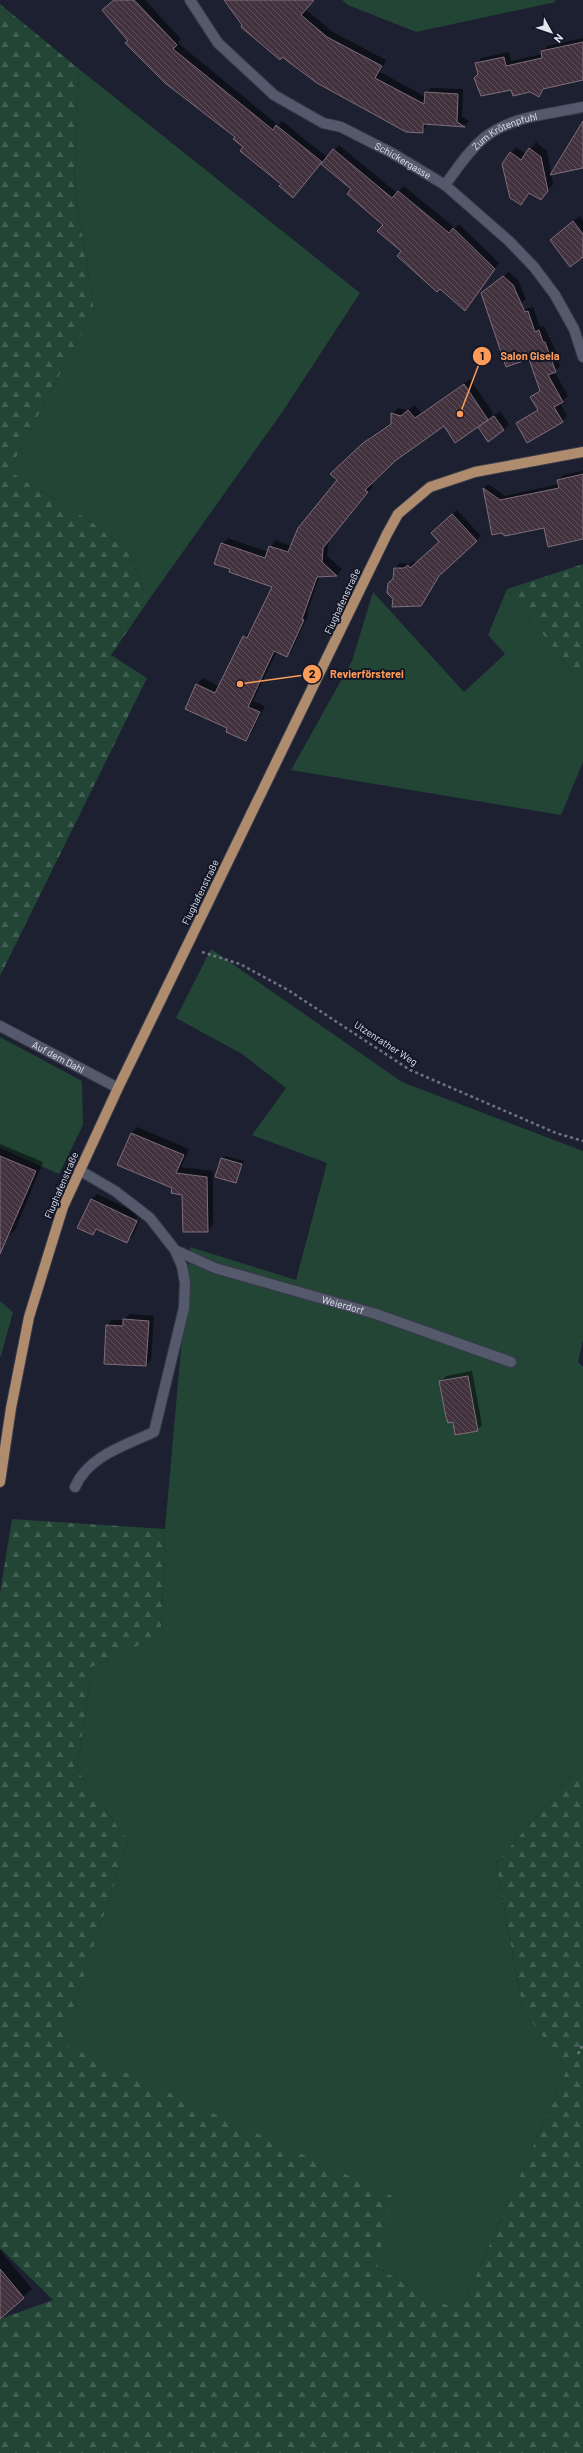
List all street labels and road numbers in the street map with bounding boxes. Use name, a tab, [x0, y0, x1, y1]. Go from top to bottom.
street label: Zum Krötenpfuhl	[469, 110, 538, 152]
street label: Schickergasse	[373, 139, 433, 181]
street label: Flughafenstraße	[322, 566, 362, 636]
street label: Flughafenstraße	[179, 857, 221, 927]
street label: Utzenrather Weg	[352, 1018, 420, 1068]
street label: Auf dem Dahl	[30, 1038, 86, 1075]
street label: Flughafenstraße	[42, 1150, 80, 1220]
street label: Weierdorf	[320, 1293, 366, 1316]

